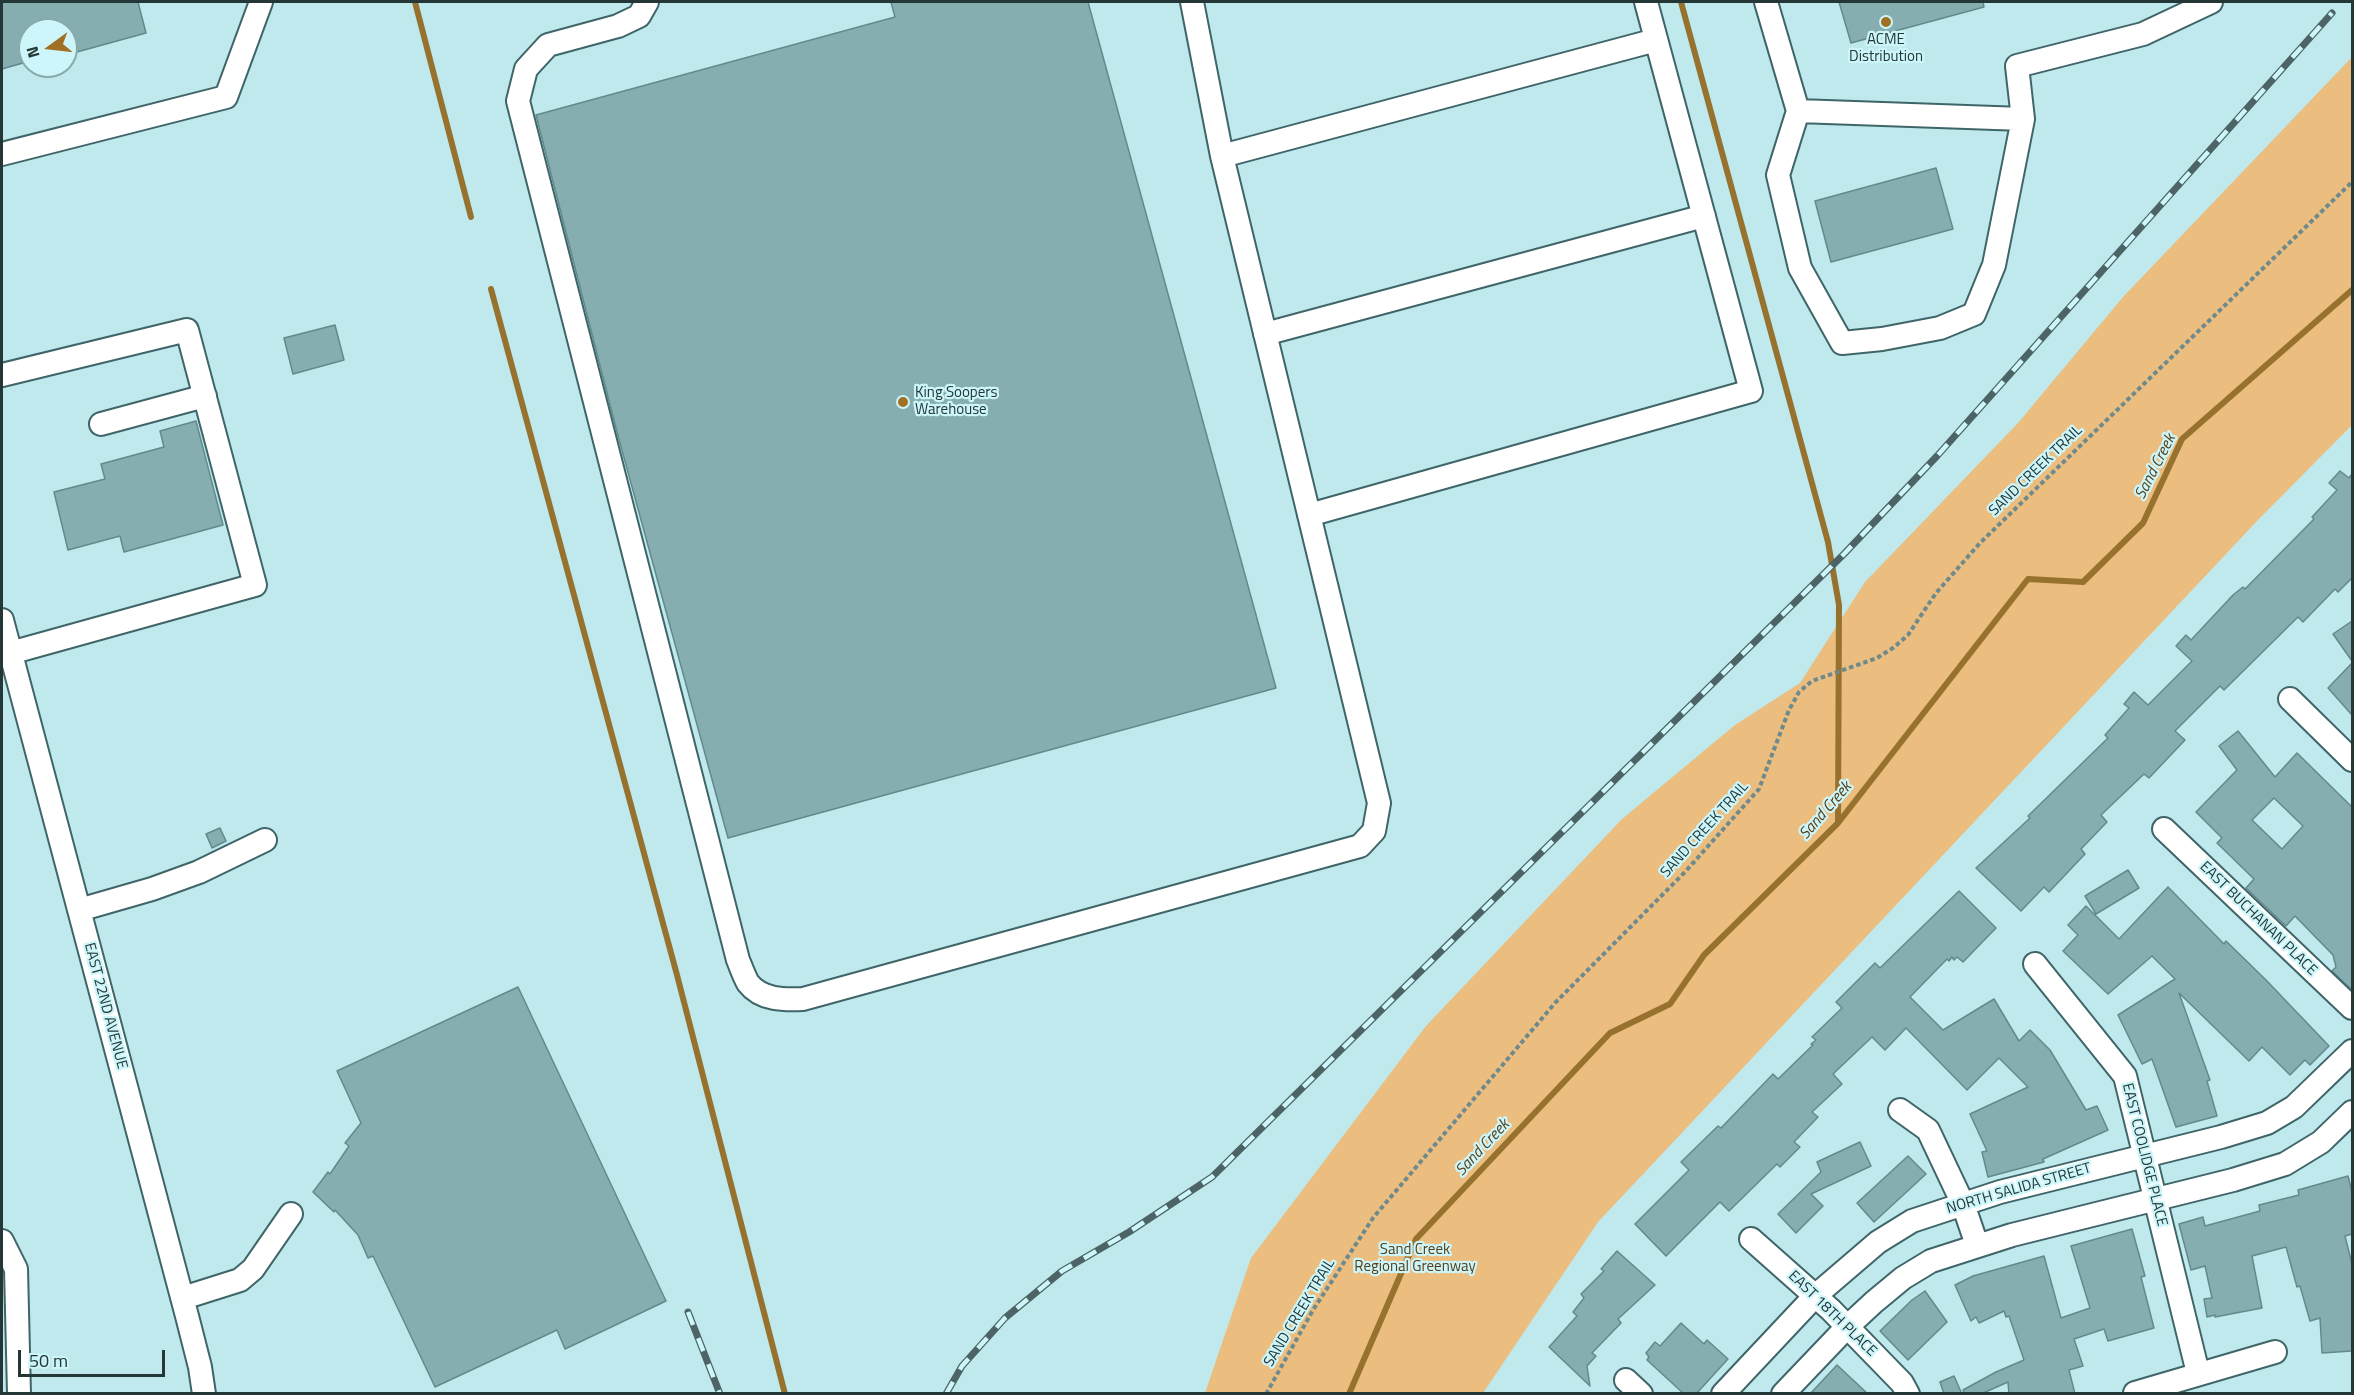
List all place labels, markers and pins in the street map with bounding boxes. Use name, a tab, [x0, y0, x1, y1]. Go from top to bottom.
marker: ACME Distribution	[1879, 15, 1893, 29]
place label: ACME Distribution	[1849, 31, 1923, 66]
place label: King Soopers Warehouse	[915, 384, 997, 419]
marker: King Soopers Warehouse	[896, 395, 910, 409]

